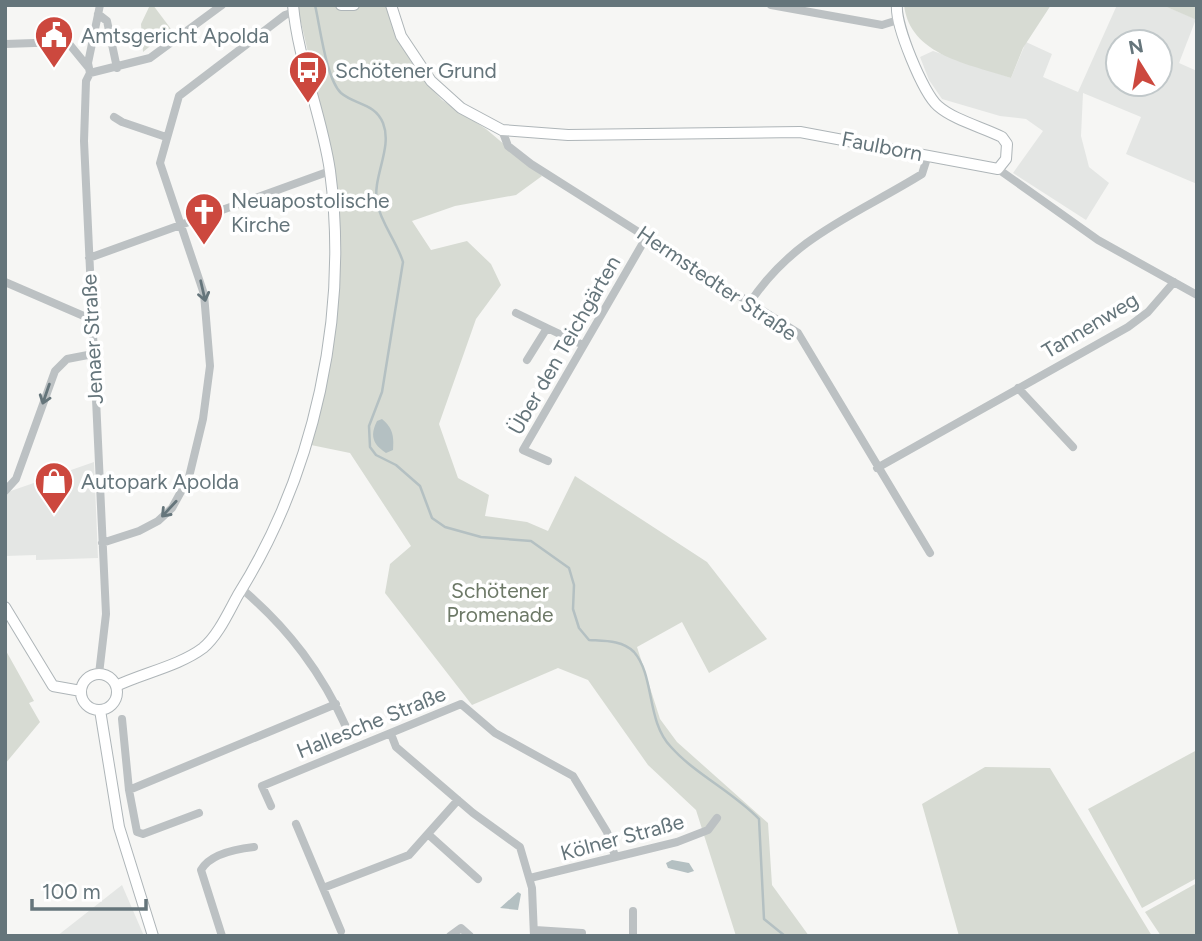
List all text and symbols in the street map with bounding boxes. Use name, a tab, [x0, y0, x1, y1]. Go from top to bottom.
public building icon: Amtsgericht Apolda	[33, 14, 75, 69]
place label: Amtsgericht Apolda	[81, 23, 269, 48]
north arrow	[1104, 28, 1174, 98]
text: N	[1126, 34, 1145, 59]
bus stop icon: Schötener Grund	[287, 49, 329, 104]
place label: Schötener Grund	[335, 58, 497, 83]
street label: Faulborn	[840, 126, 924, 166]
place label: Neuapostolische Kirche	[231, 188, 389, 237]
church icon: Neuapostolische Kirche	[183, 191, 225, 246]
street label: Hermstedter Straße	[632, 220, 802, 346]
street label: Über den Teichgärten	[503, 251, 625, 439]
street label: Jenaer Straße	[76, 273, 108, 405]
one-way arrow	[197, 279, 210, 302]
street label: Tannenweg	[1037, 287, 1143, 363]
one-way arrow	[39, 383, 51, 405]
shop icon: Autopark Apolda	[33, 460, 75, 515]
place label: Autopark Apolda	[81, 469, 239, 494]
one-way arrow	[161, 500, 178, 518]
park label: Schötener Promenade	[447, 578, 553, 627]
street label: Hallesche Straße	[293, 681, 449, 763]
street label: Kölner Straße	[557, 809, 687, 865]
scale bar	[32, 867, 145, 911]
text: 100 m	[42, 879, 101, 904]

